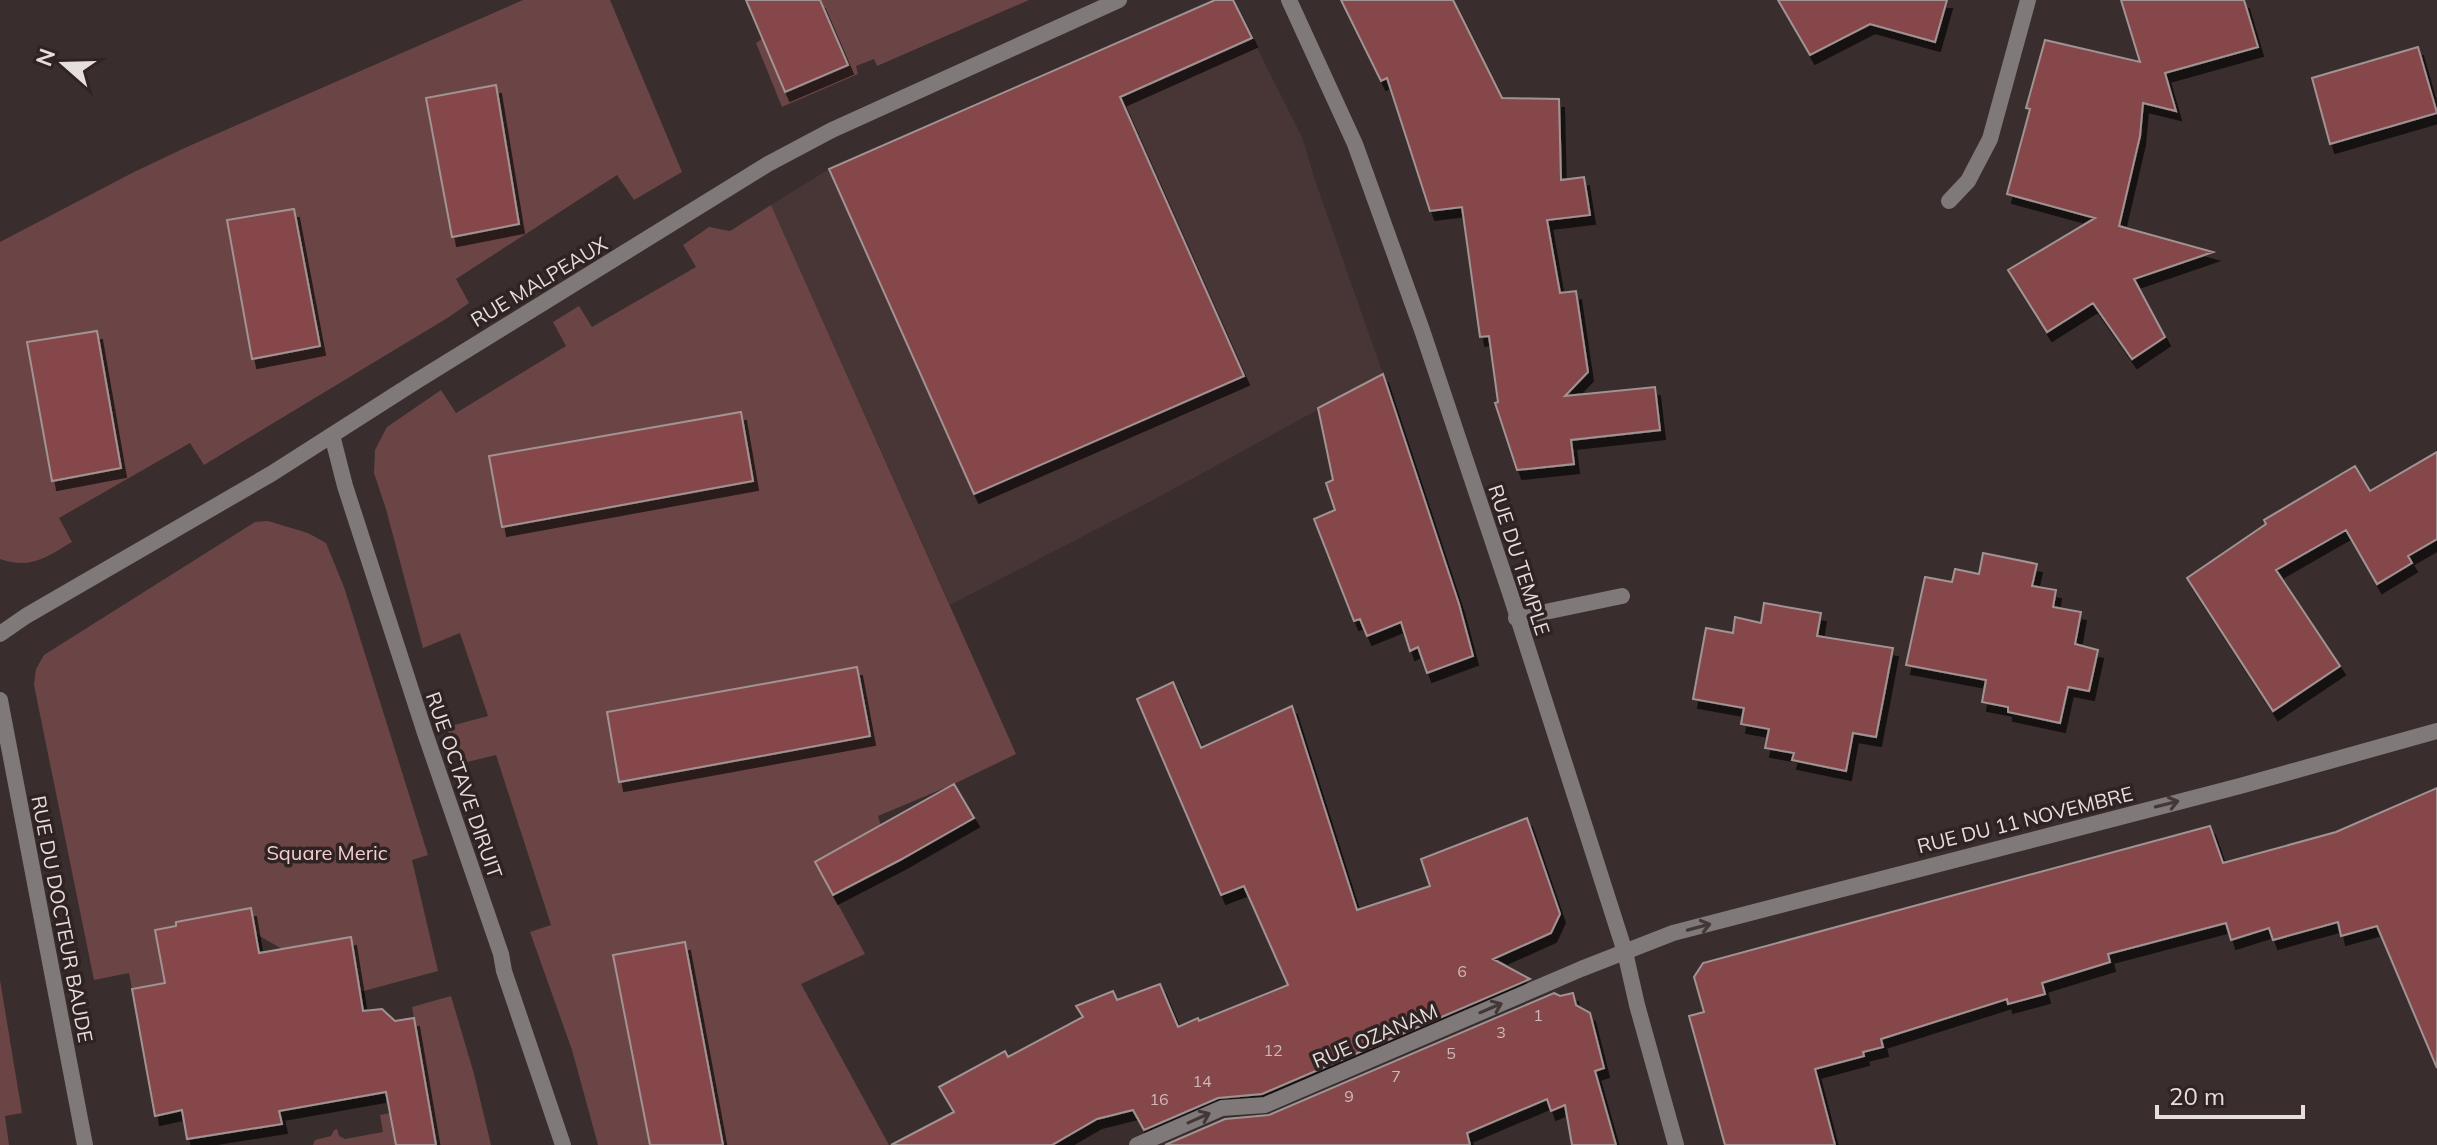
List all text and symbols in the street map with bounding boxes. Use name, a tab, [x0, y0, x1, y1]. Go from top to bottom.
north arrow	[24, 24, 104, 104]
text: N	[29, 45, 61, 70]
street label: RUE MALPEAUX	[466, 231, 612, 332]
street label: RUE DU TEMPLE	[1483, 481, 1556, 638]
street label: RUE OCTAVE DIRUIT	[421, 688, 508, 881]
street label: RUE DU 11 NOVEMBRE	[1914, 781, 2135, 858]
street label: RUE DU DOCTEUR BAUDE	[26, 793, 99, 1044]
one-way arrow	[2154, 796, 2180, 811]
park label: Square Meric	[266, 840, 388, 865]
one-way arrow	[1685, 918, 1711, 933]
house number: 6	[1457, 961, 1467, 981]
street label: RUE OZANAM	[1308, 998, 1441, 1073]
one-way arrow	[1478, 999, 1503, 1014]
house number: 1	[1533, 1005, 1543, 1025]
house number: 3	[1496, 1022, 1506, 1042]
house number: 12	[1263, 1040, 1283, 1060]
house number: 5	[1446, 1043, 1456, 1063]
house number: 7	[1391, 1066, 1401, 1086]
scale bar	[2157, 1069, 2303, 1119]
house number: 14	[1192, 1071, 1212, 1091]
text: 20 m	[2169, 1081, 2225, 1111]
house number: 9	[1344, 1086, 1354, 1106]
house number: 16	[1149, 1089, 1169, 1109]
one-way arrow	[1187, 1110, 1211, 1125]

